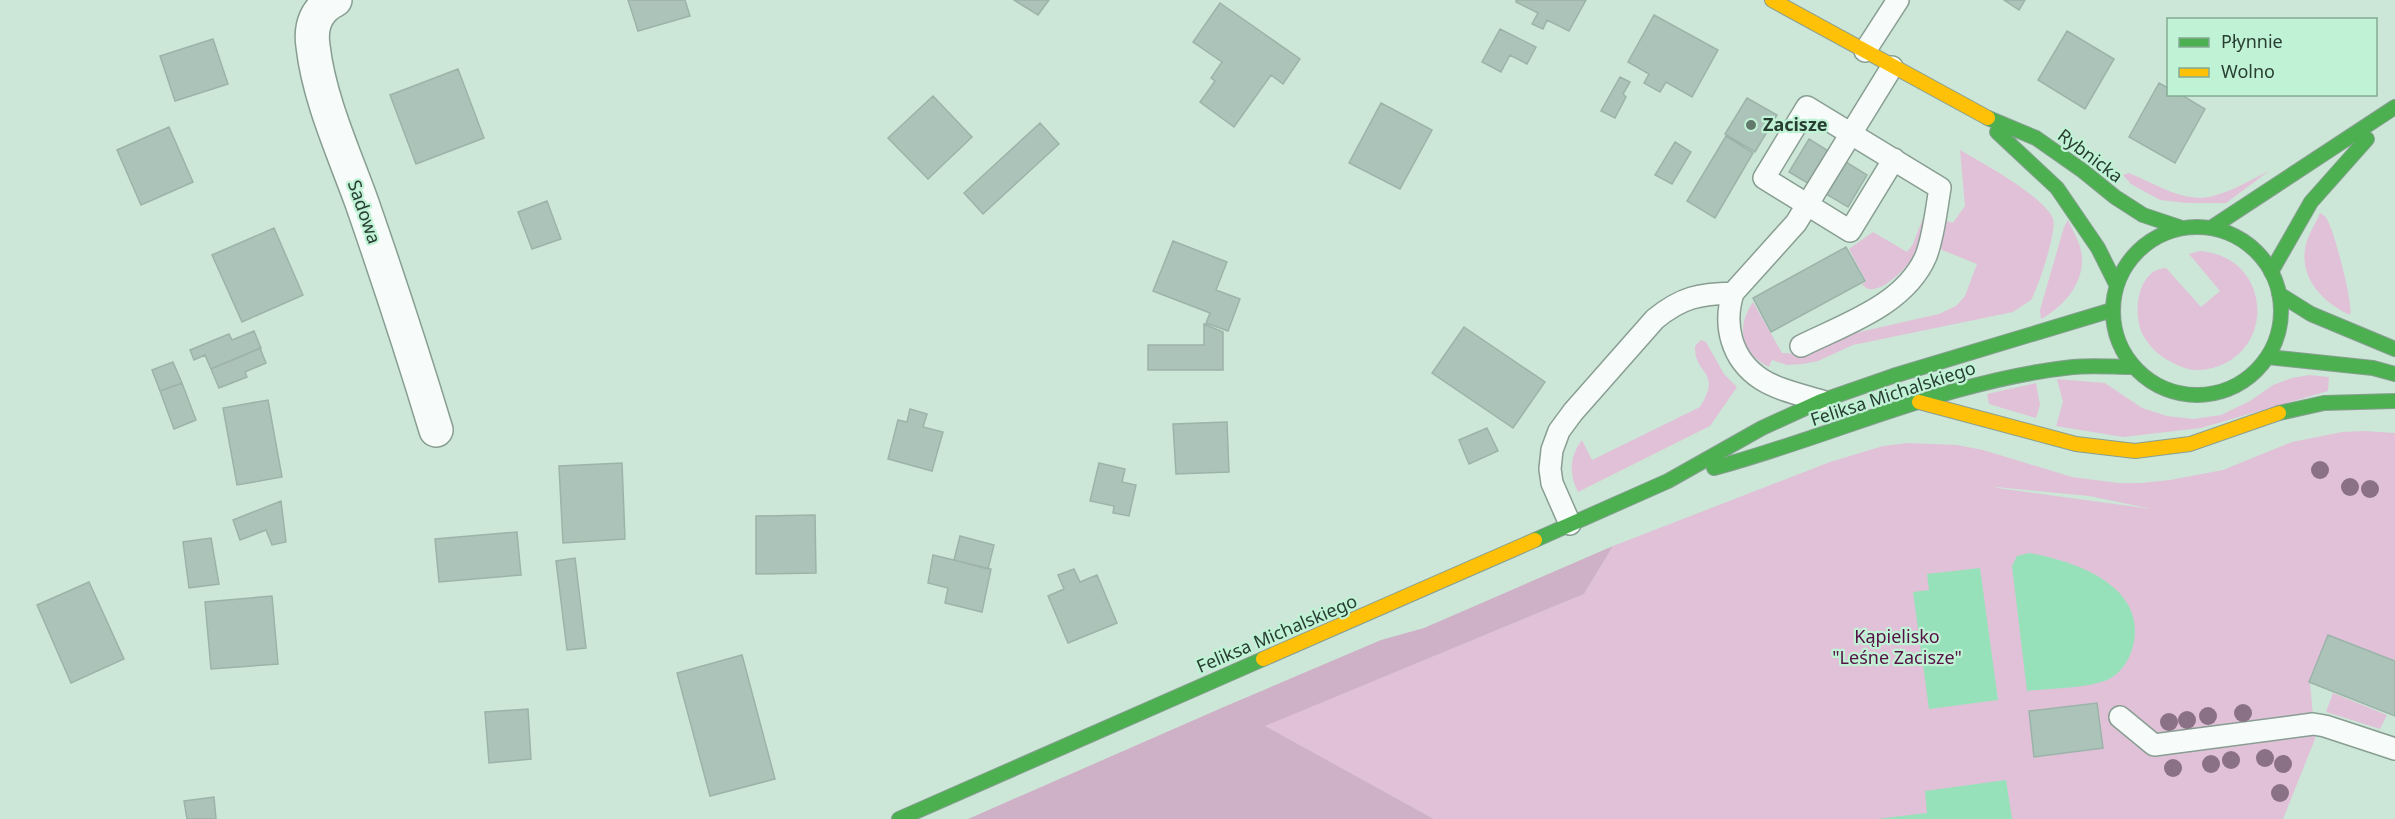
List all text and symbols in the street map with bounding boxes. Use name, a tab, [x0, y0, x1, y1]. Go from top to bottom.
legend	[2167, 18, 2377, 96]
text: Płynnie	[2221, 29, 2283, 53]
text: Wolno	[2221, 59, 2275, 83]
place label: Zacisze	[1763, 112, 1828, 136]
marker: Zacisze	[1744, 118, 1758, 132]
street label: Rybnicka	[2053, 123, 2128, 188]
street label: Sadowa	[343, 177, 387, 247]
street label: Feliksa Michalskiego	[1807, 355, 1978, 431]
street label: Feliksa Michalskiego	[1193, 588, 1361, 678]
park label: Kąpielisko "Leśne Zacisze"	[1832, 624, 1962, 669]

